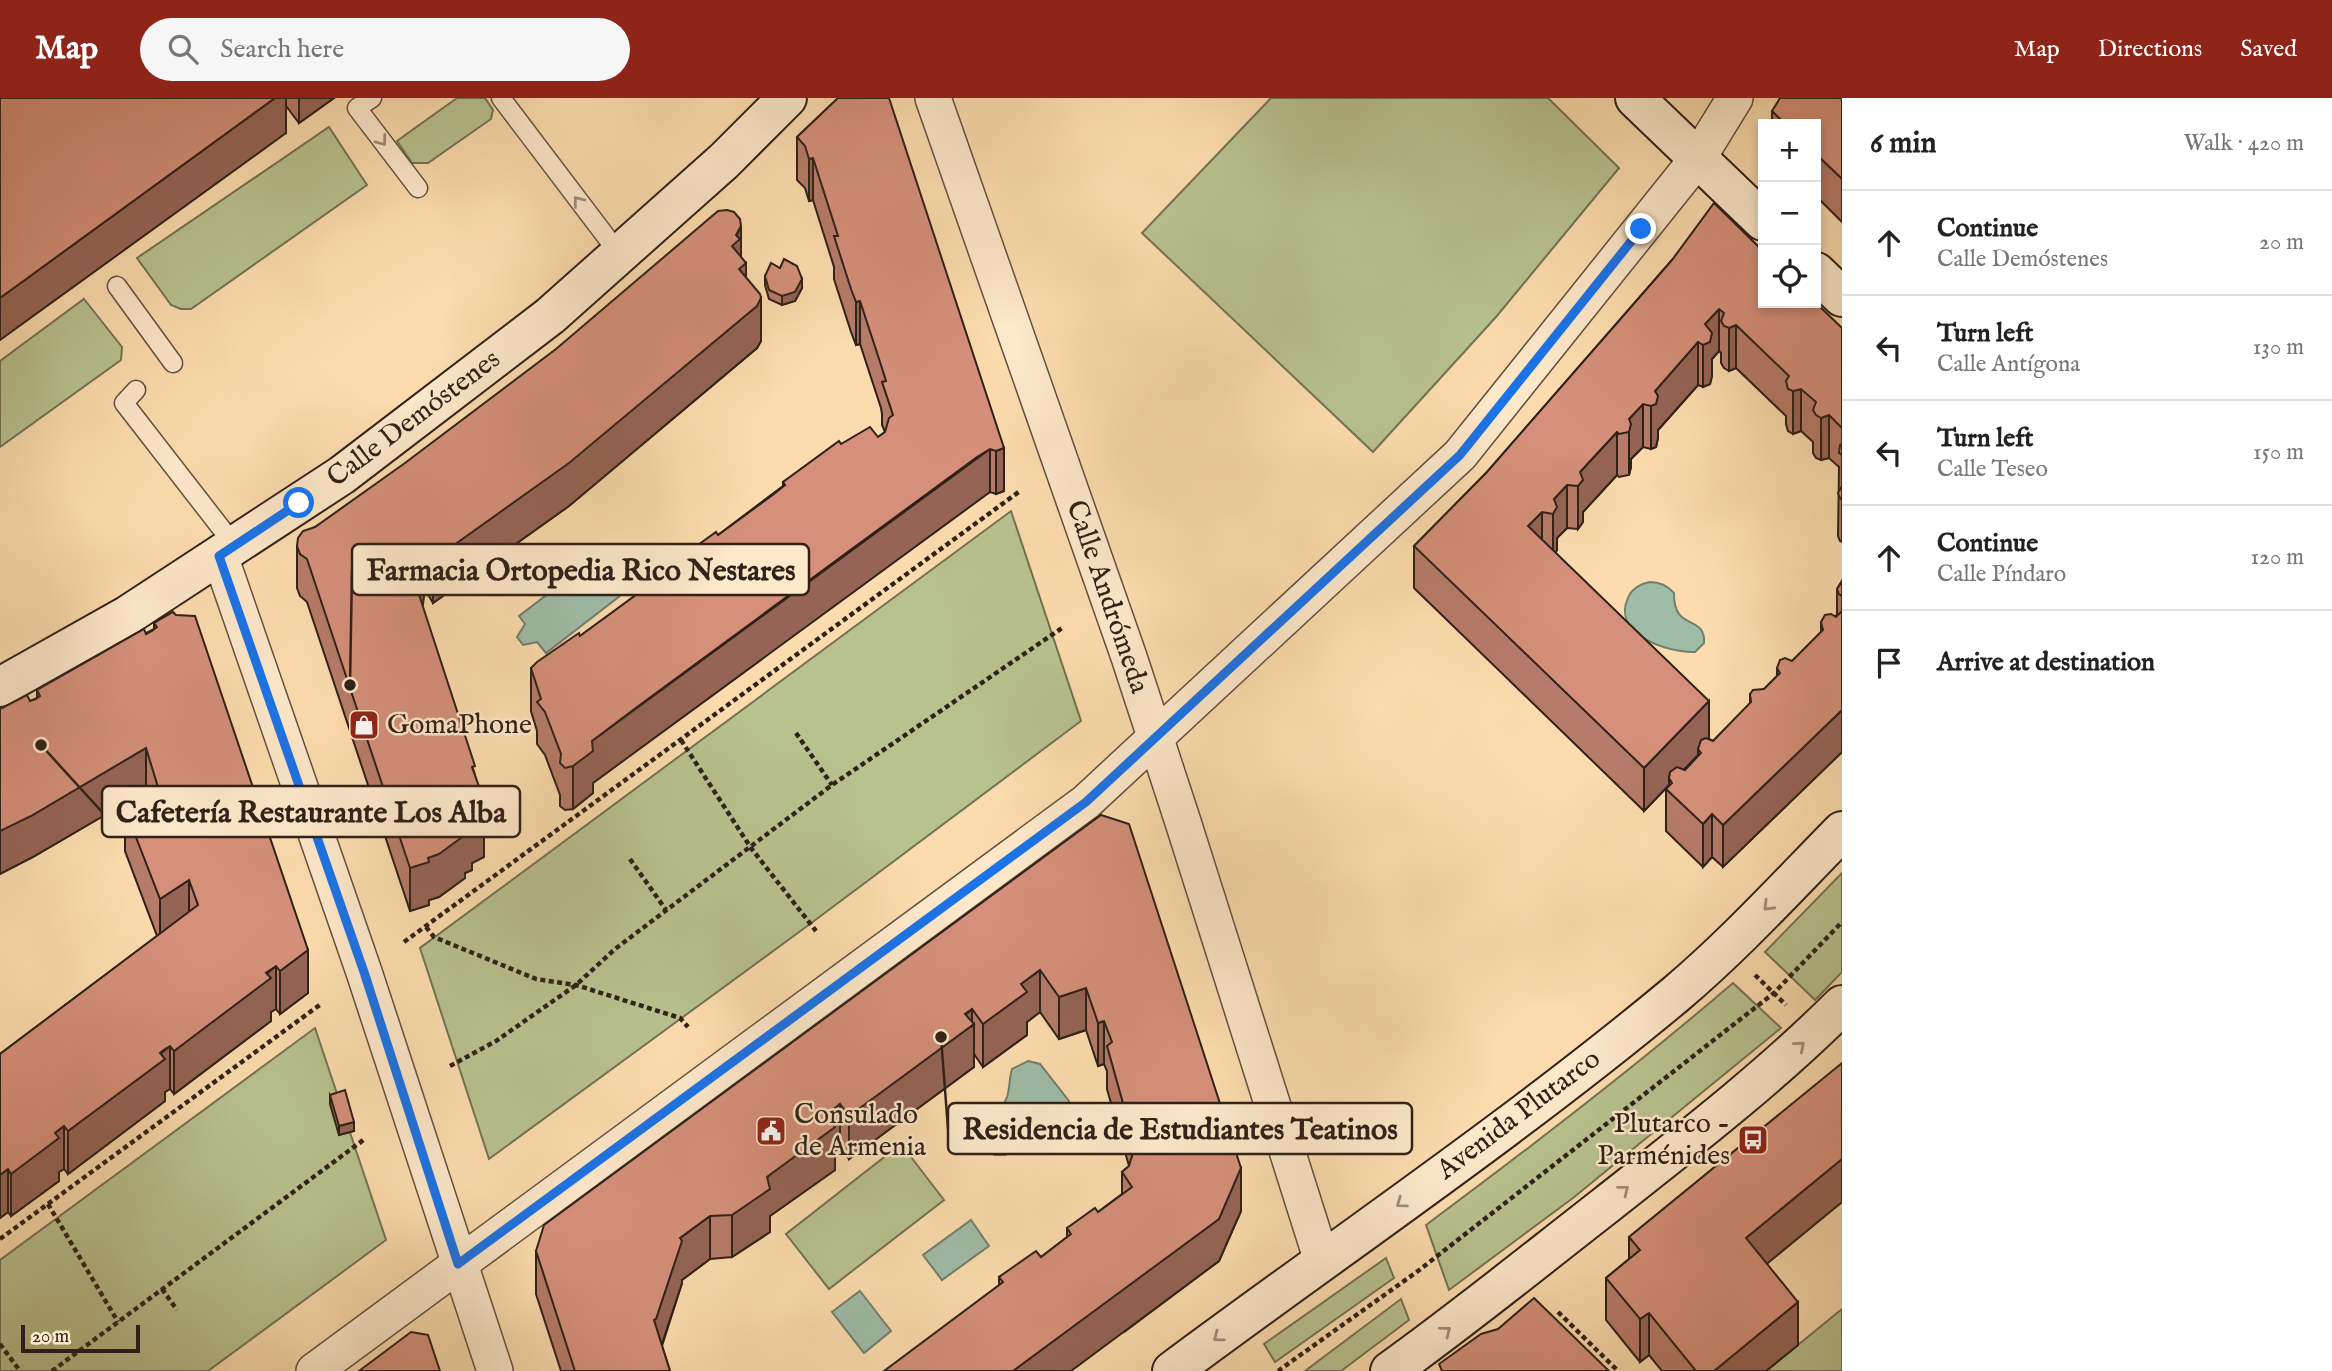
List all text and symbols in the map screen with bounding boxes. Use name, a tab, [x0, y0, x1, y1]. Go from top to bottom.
search box	[140, 18, 630, 81]
text: Map	[35, 28, 98, 70]
icon: search	[164, 30, 202, 68]
text: Search here	[220, 33, 344, 66]
text: Map	[2014, 34, 2060, 65]
text: Directions	[2098, 34, 2202, 65]
text: Saved	[2240, 34, 2297, 65]
map controls	[1758, 119, 1821, 308]
button: +	[1758, 119, 1821, 182]
text: 6 min	[1870, 125, 1936, 163]
text: Walk · 420 m	[2184, 129, 2304, 158]
one-way arrow	[374, 133, 387, 146]
button: −	[1758, 182, 1821, 245]
one-way arrow	[574, 196, 587, 208]
text: Continue	[1937, 212, 2038, 245]
route end	[1625, 213, 1656, 244]
icon: ahead	[1870, 224, 1908, 262]
text: 20 m	[2259, 228, 2304, 257]
button: locate	[1758, 245, 1821, 308]
text: Calle Demóstenes	[1937, 245, 2108, 274]
text: Turn left	[1937, 317, 2034, 350]
icon: left	[1870, 329, 1908, 367]
text: 130 m	[2253, 333, 2304, 362]
street label: Calle Demóstenes	[320, 342, 508, 496]
text: Calle Antígona	[1937, 350, 2080, 379]
text: Turn left	[1937, 422, 2034, 455]
icon: left	[1870, 434, 1908, 472]
text: 150 m	[2253, 438, 2304, 467]
text: Calle Teseo	[1937, 455, 2048, 484]
route start	[283, 487, 314, 518]
street label: Calle Andrómeda	[1058, 496, 1157, 699]
text: Continue	[1937, 527, 2038, 560]
icon: ahead	[1870, 539, 1908, 577]
text: 120 m	[2251, 543, 2304, 572]
callout: Farmacia Ortopedia Rico Nestares	[352, 544, 809, 595]
text: Farmacia Ortopedia Rico Nestares	[366, 553, 796, 591]
text: Calle Píndaro	[1937, 560, 2066, 589]
icon: arrive	[1870, 644, 1908, 682]
text: Arrive at destination	[1937, 646, 2155, 679]
shop icon: GomaPhone	[347, 708, 381, 742]
place label: GomaPhone	[387, 708, 532, 743]
callout: Cafetería Restaurante Los Alba	[102, 786, 520, 837]
text: Cafetería Restaurante Los Alba	[116, 795, 507, 833]
one-way arrow	[1764, 898, 1776, 910]
street label: Avenida Plutarco	[1429, 1042, 1608, 1189]
one-way arrow	[1792, 1042, 1805, 1054]
place label: Consulado de Armenia	[794, 1098, 927, 1165]
callout: Residencia de Estudiantes Teatinos	[948, 1103, 1412, 1154]
place label: Plutarco - Parménides	[1597, 1107, 1730, 1174]
text: Residencia de Estudiantes Teatinos	[962, 1112, 1398, 1150]
public building icon: Consulado de Armenia	[754, 1114, 788, 1148]
bus stop icon: Plutarco - Parménides	[1736, 1123, 1770, 1157]
one-way arrow	[1617, 1186, 1629, 1199]
one-way arrow	[1397, 1195, 1409, 1207]
scale bar	[21, 1322, 140, 1354]
text: 20 m	[32, 1325, 69, 1349]
one-way arrow	[1438, 1326, 1450, 1339]
one-way arrow	[1213, 1329, 1225, 1341]

